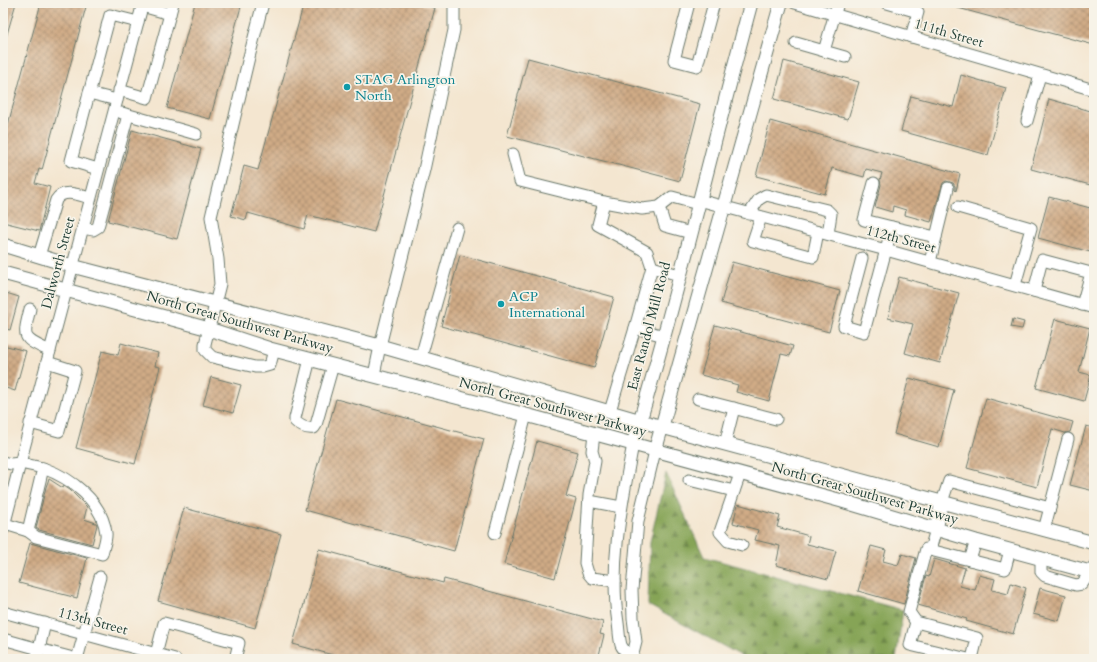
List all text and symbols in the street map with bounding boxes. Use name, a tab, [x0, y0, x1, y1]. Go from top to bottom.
street label: 111th Street	[912, 14, 986, 52]
place label: STAG Arlington North	[355, 70, 455, 105]
marker: STAG Arlington North	[342, 82, 352, 92]
street label: Dalworth Street	[37, 214, 80, 311]
street label: 112th Street	[864, 221, 938, 258]
street label: East Randol Mill Road	[623, 259, 675, 392]
street label: North Great Southwest Parkway	[144, 286, 336, 358]
place label: ACP International	[509, 287, 586, 322]
marker: ACP International	[496, 299, 506, 309]
street label: North Great Southwest Parkway	[457, 373, 650, 441]
street label: North Great Southwest Parkway	[769, 457, 961, 529]
street label: 113th Street	[56, 603, 130, 640]

